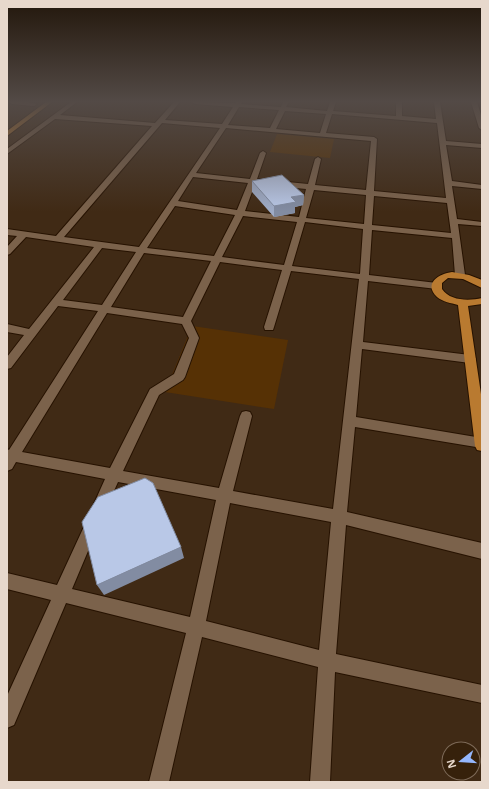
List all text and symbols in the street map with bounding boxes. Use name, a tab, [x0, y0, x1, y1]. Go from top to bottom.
north arrow	[441, 741, 481, 781]
text: N	[442, 758, 459, 771]

